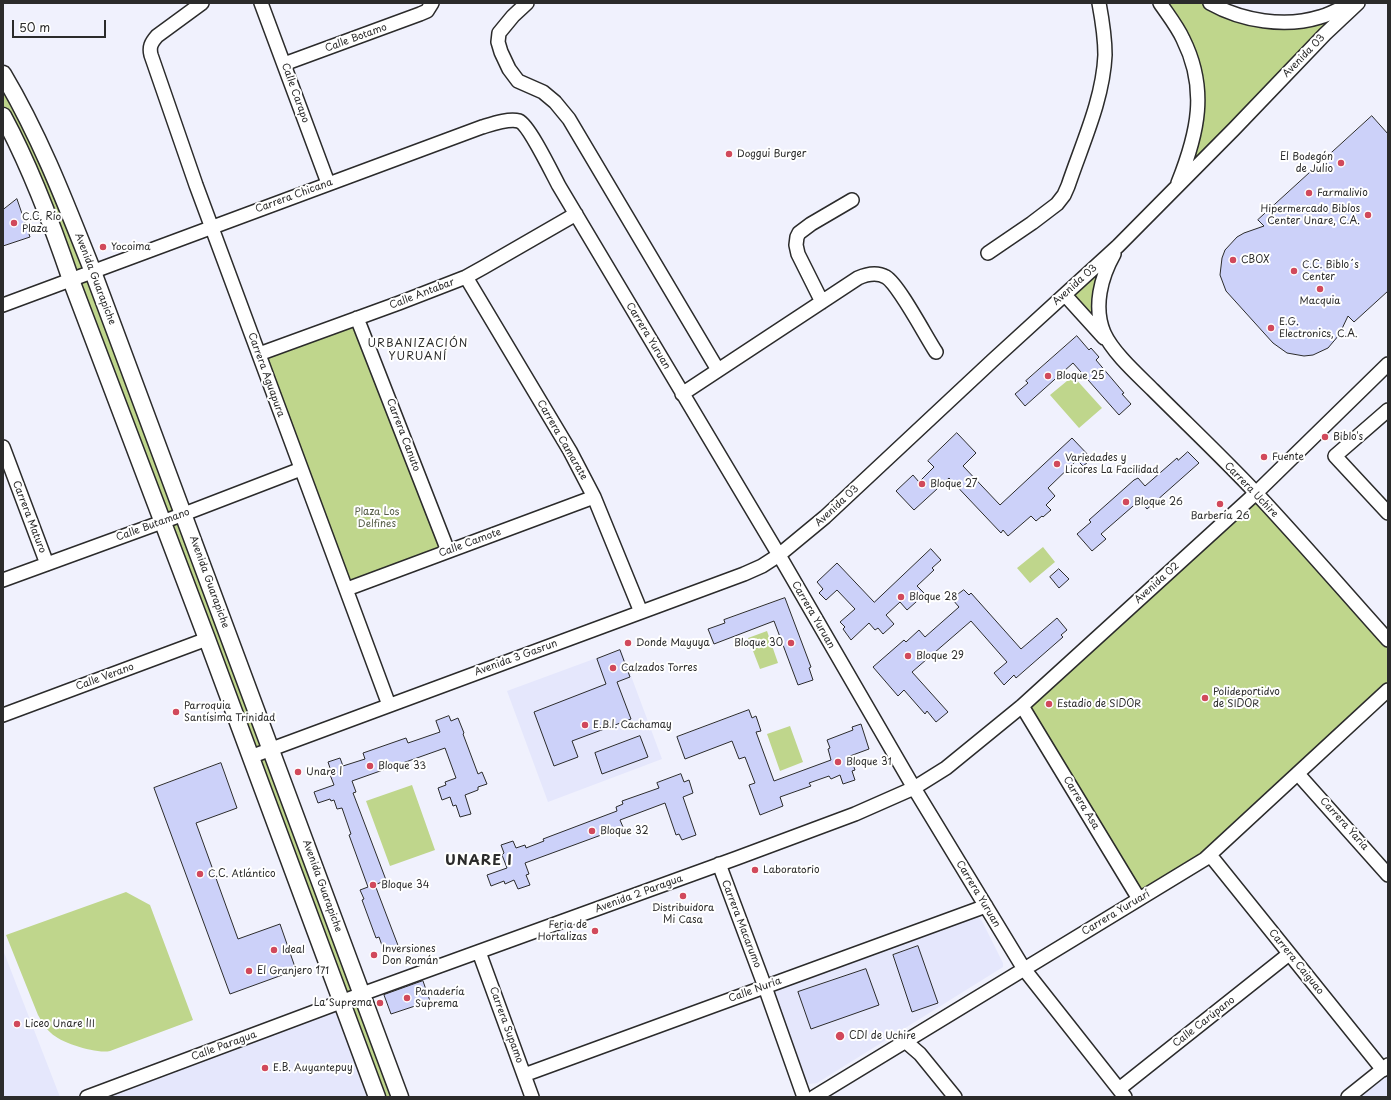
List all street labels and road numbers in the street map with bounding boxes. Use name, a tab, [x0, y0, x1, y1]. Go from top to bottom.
street label: Calle Botamo	[323, 21, 389, 55]
street label: Avenida 03	[1281, 32, 1327, 80]
street label: Calle Carapo	[279, 61, 311, 125]
street label: Carrera Chicana	[254, 176, 334, 216]
street label: Avenida Guarapiche	[72, 231, 118, 327]
street label: Avenida 03	[1050, 262, 1100, 308]
street label: Calle Antabar	[388, 276, 456, 312]
street label: Carrera Yuruan	[623, 300, 673, 372]
street label: Carrera Aguapura	[245, 331, 287, 419]
street label: Carrera Canuto	[384, 397, 422, 473]
street label: Carrera Camarate	[534, 398, 590, 482]
street label: Carrera Uchire	[1222, 460, 1280, 520]
street label: Carrera Maturo	[10, 479, 48, 555]
street label: Avenida 03	[813, 483, 861, 529]
street label: Calle Butamano	[115, 506, 191, 544]
street label: Calle Camote	[437, 526, 503, 560]
street label: Avenida Guarapiche	[187, 534, 231, 630]
street label: Avenida 02	[1132, 560, 1182, 606]
street label: Carrera Yuruan	[789, 579, 837, 651]
street label: Avenida 3 Gasrun	[473, 637, 559, 679]
street label: Calle Verano	[74, 661, 136, 693]
street label: Carrera Asa	[1060, 774, 1102, 832]
street label: Carrera Yaria	[1317, 795, 1371, 853]
street label: Avenida Guarapiche	[300, 838, 344, 934]
street label: Carrera Yuruan	[953, 858, 1003, 930]
street label: Avenida 2 Paragua	[593, 873, 685, 915]
street label: Carrera Macarumo	[719, 878, 763, 970]
street label: Carrera Yuruarí	[1080, 888, 1152, 938]
street label: Carrera Caiguao	[1266, 927, 1326, 997]
street label: Calle Nuria	[727, 975, 783, 1005]
street label: Carrera Supamo	[487, 985, 525, 1065]
street label: Calle Carúpano	[1171, 994, 1237, 1050]
street label: Calle Paragua	[190, 1029, 258, 1063]

